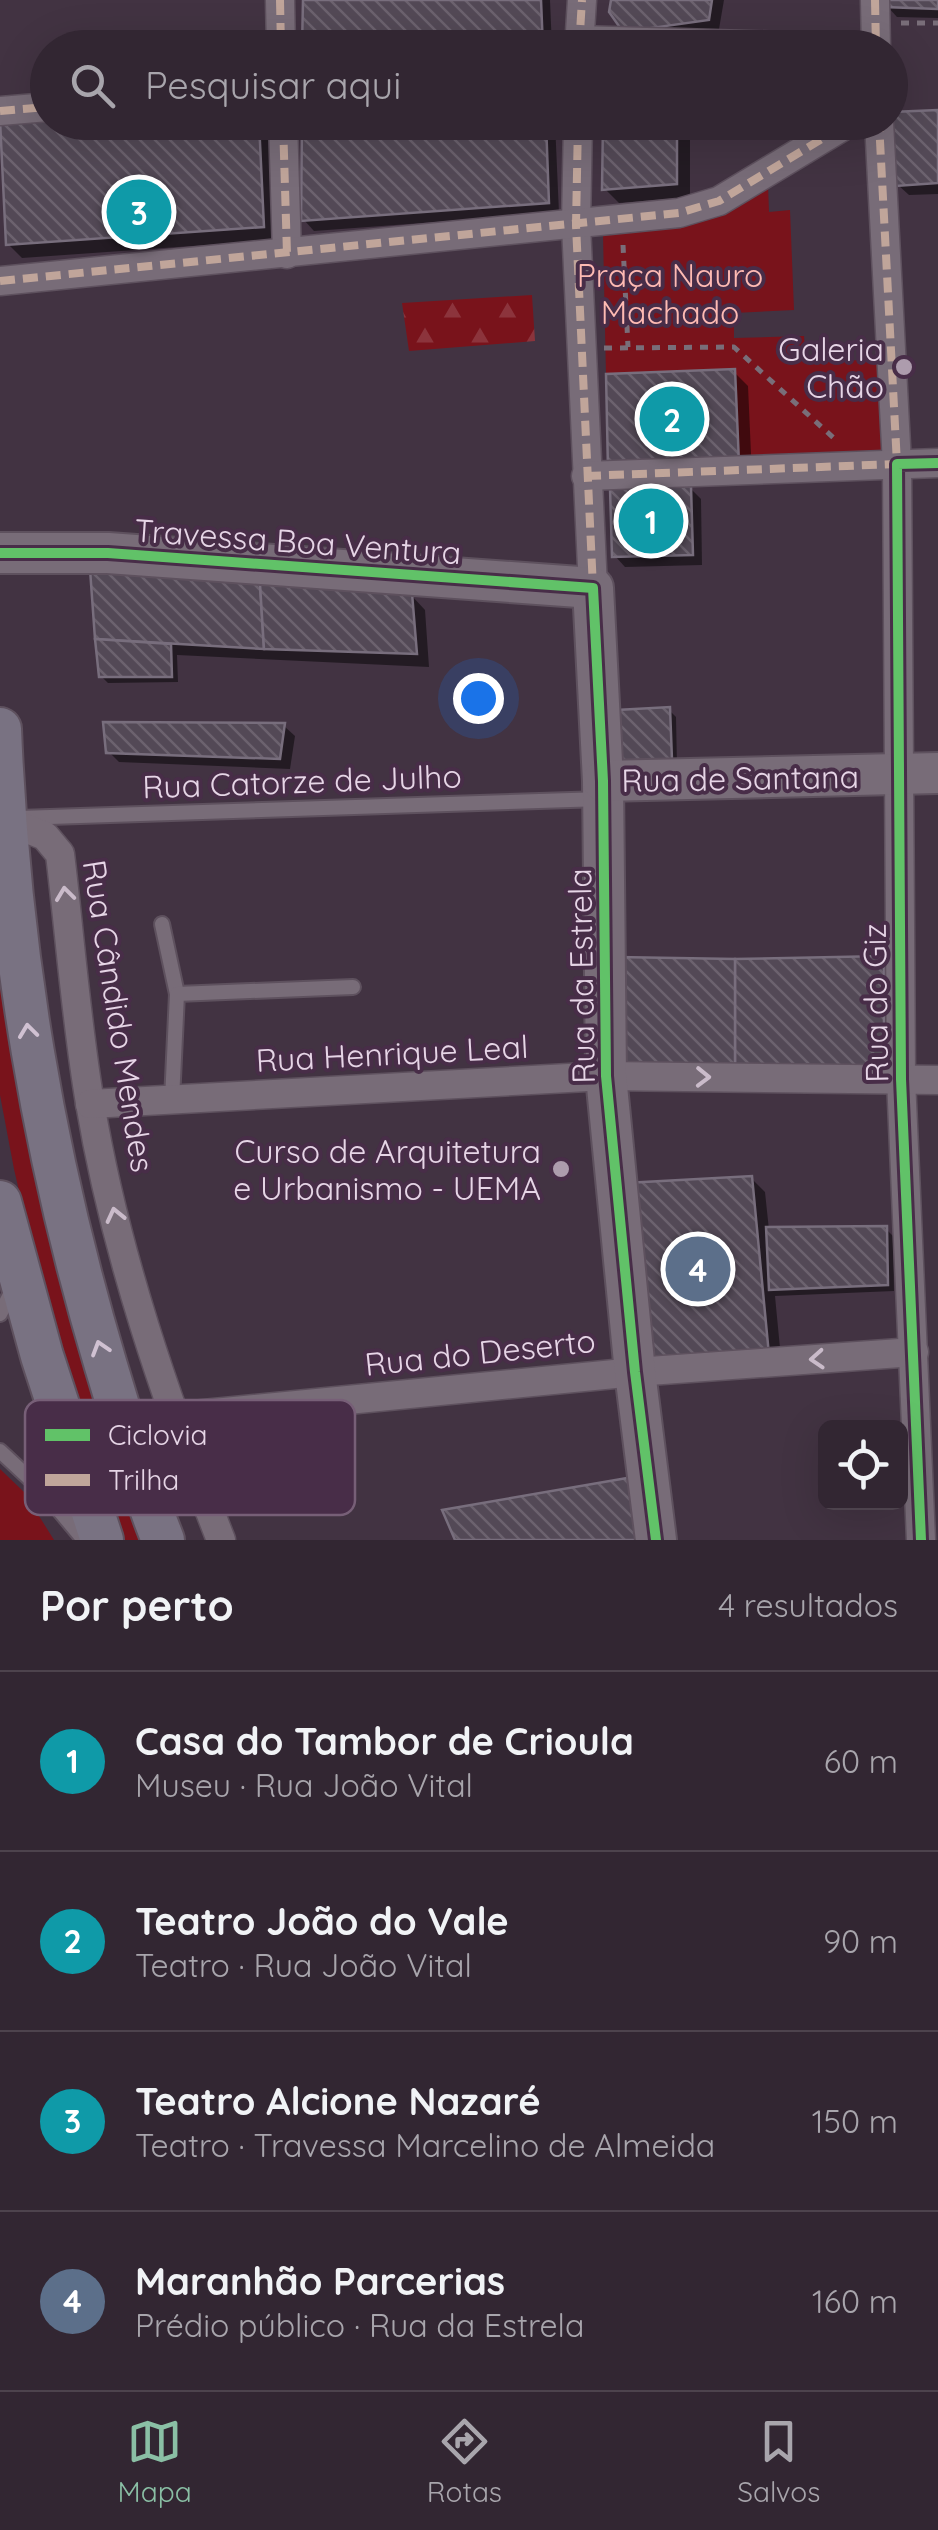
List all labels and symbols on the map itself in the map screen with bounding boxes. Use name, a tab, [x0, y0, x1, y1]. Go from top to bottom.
pin: 3	[106, 174, 172, 250]
park label: Praça Nauro Machado	[577, 255, 763, 332]
place label: Galeria Chão	[778, 329, 884, 406]
marker: Galeria Chão	[893, 356, 915, 378]
pin: 2	[640, 382, 704, 456]
pin: 1	[618, 484, 684, 558]
street label: Travessa Boa Ventura	[133, 510, 463, 572]
your location	[453, 673, 504, 724]
street label: Rua Catorze de Julho	[142, 755, 462, 807]
street label: Rua de Santana	[621, 756, 859, 800]
street label: Rua Cândido Mendes	[75, 857, 163, 1175]
street label: Rua da Estrela	[559, 868, 603, 1084]
one-way arrow	[55, 886, 76, 902]
street label: Rua do Giz	[854, 923, 896, 1083]
one-way arrow	[18, 1023, 39, 1039]
street label: Rua Henrique Leal	[255, 1026, 529, 1080]
one-way arrow	[696, 1066, 712, 1088]
place label: Curso de Arquitetura e Urbanismo - UEMA	[233, 1131, 541, 1208]
marker: Curso de Arquitetura e Urbanismo - UEMA	[550, 1158, 572, 1180]
one-way arrow	[106, 1207, 127, 1224]
pin: 4	[666, 1232, 730, 1306]
street label: Rua do Deserto	[363, 1320, 597, 1384]
one-way arrow	[91, 1340, 112, 1357]
one-way arrow	[808, 1347, 824, 1369]
legend	[25, 1400, 355, 1515]
text: Ciclovia	[108, 1417, 208, 1452]
text: Trilha	[108, 1462, 179, 1497]

